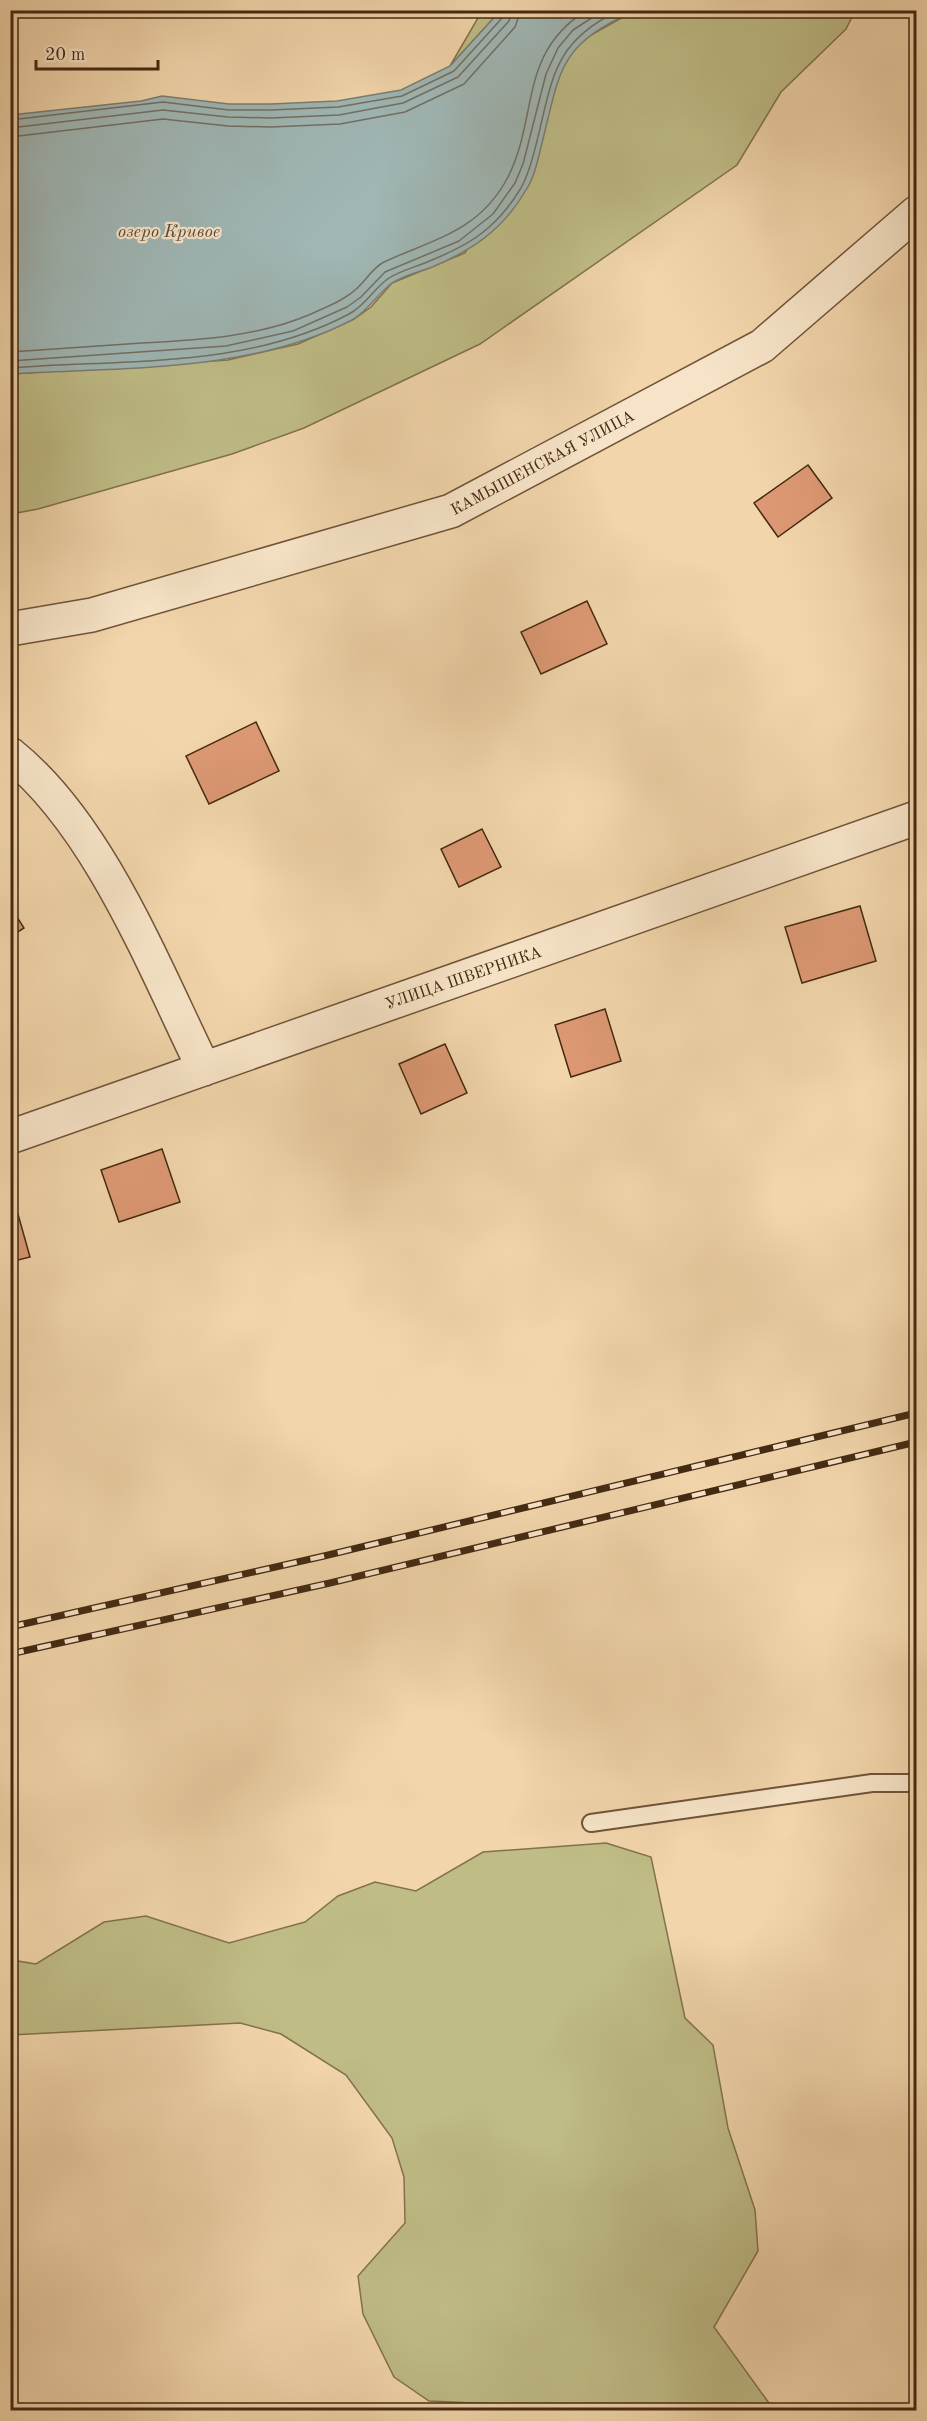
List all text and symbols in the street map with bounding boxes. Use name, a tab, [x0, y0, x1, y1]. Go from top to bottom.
scale bar	[36, 33, 158, 71]
text: 20 m	[45, 46, 85, 64]
water label: озеро Кривое	[118, 223, 220, 241]
street label: КАМЫШЕНСКАЯ УЛИЦА	[449, 408, 637, 519]
street label: УЛИЦА ШВЕРНИКА	[383, 945, 544, 1013]

